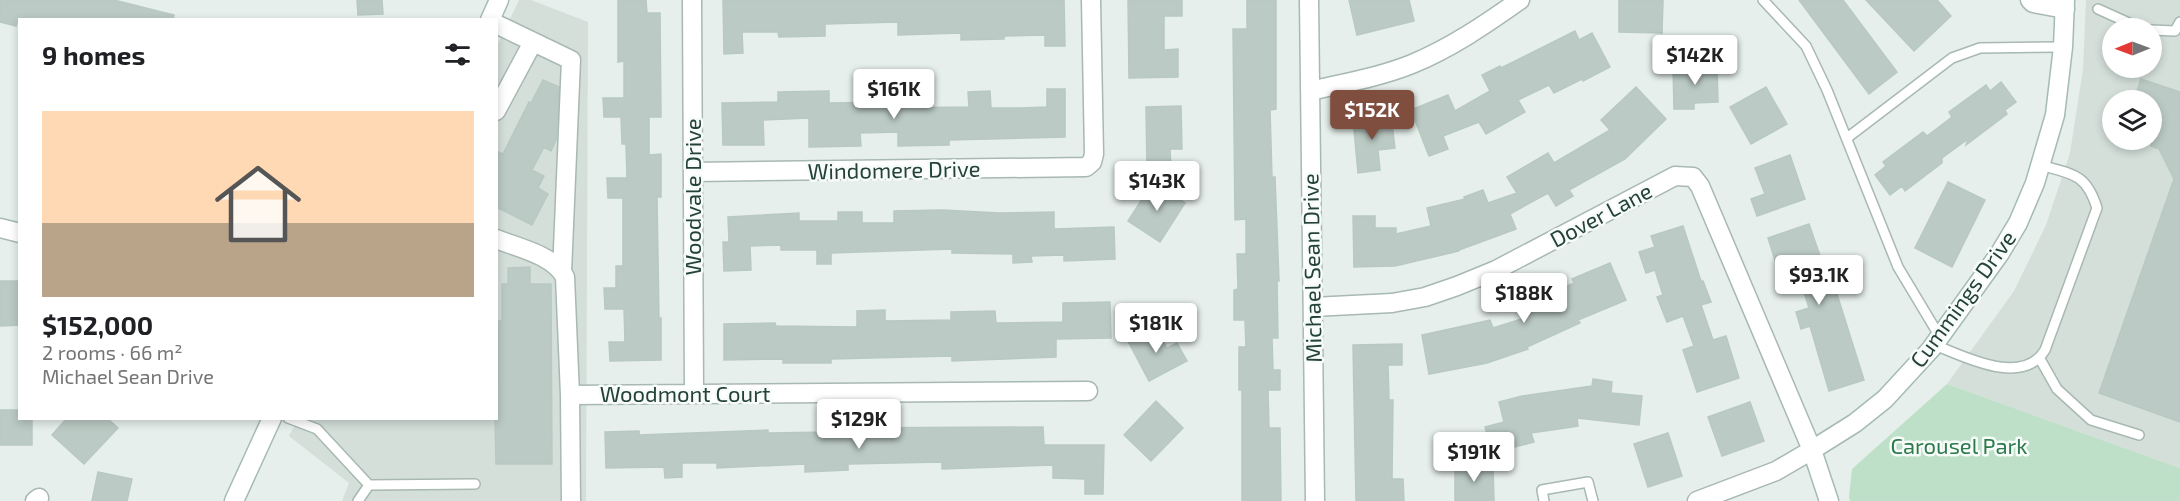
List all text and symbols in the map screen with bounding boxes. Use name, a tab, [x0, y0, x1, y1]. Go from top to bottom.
north arrow	[2102, 18, 2162, 78]
map controls	[2102, 18, 2162, 150]
pin: $142K	[1653, 35, 1737, 86]
icon: filters	[441, 38, 474, 71]
text: 9 homes	[42, 39, 145, 70]
text: $142K	[1666, 42, 1724, 66]
pin: $161K	[852, 69, 936, 120]
text: $161K	[867, 76, 921, 100]
pin: $152K	[1330, 90, 1414, 141]
button: layers	[2102, 90, 2162, 150]
text: $152K	[1344, 97, 1400, 121]
street label: Woodvale Drive	[679, 118, 705, 276]
icon: home	[204, 150, 312, 258]
street label: Windomere Drive	[807, 154, 981, 184]
pin: $143K	[1115, 161, 1199, 212]
text: $143K	[1129, 168, 1186, 192]
street label: Michael Sean Drive	[1296, 173, 1326, 363]
street label: Dover Lane	[1545, 176, 1656, 252]
street label: Cummings Drive	[1904, 225, 2020, 372]
pin: $93.1K	[1770, 255, 1868, 306]
text: $93.1K	[1789, 262, 1849, 286]
pin: $188K	[1482, 273, 1566, 324]
text: $188K	[1495, 280, 1553, 304]
pin: $181K	[1114, 303, 1198, 354]
text: $152,000	[42, 309, 153, 340]
text: $181K	[1129, 310, 1183, 334]
text: 2 rooms · 66 m²	[42, 340, 183, 364]
text: Michael Sean Drive	[42, 364, 214, 388]
street label: Woodmont Court	[600, 380, 770, 406]
pin: $129K	[817, 399, 901, 450]
text: $129K	[831, 406, 887, 430]
pin: $191K	[1432, 432, 1516, 483]
park label: Carousel Park	[1890, 432, 2028, 458]
text: $191K	[1447, 439, 1501, 463]

